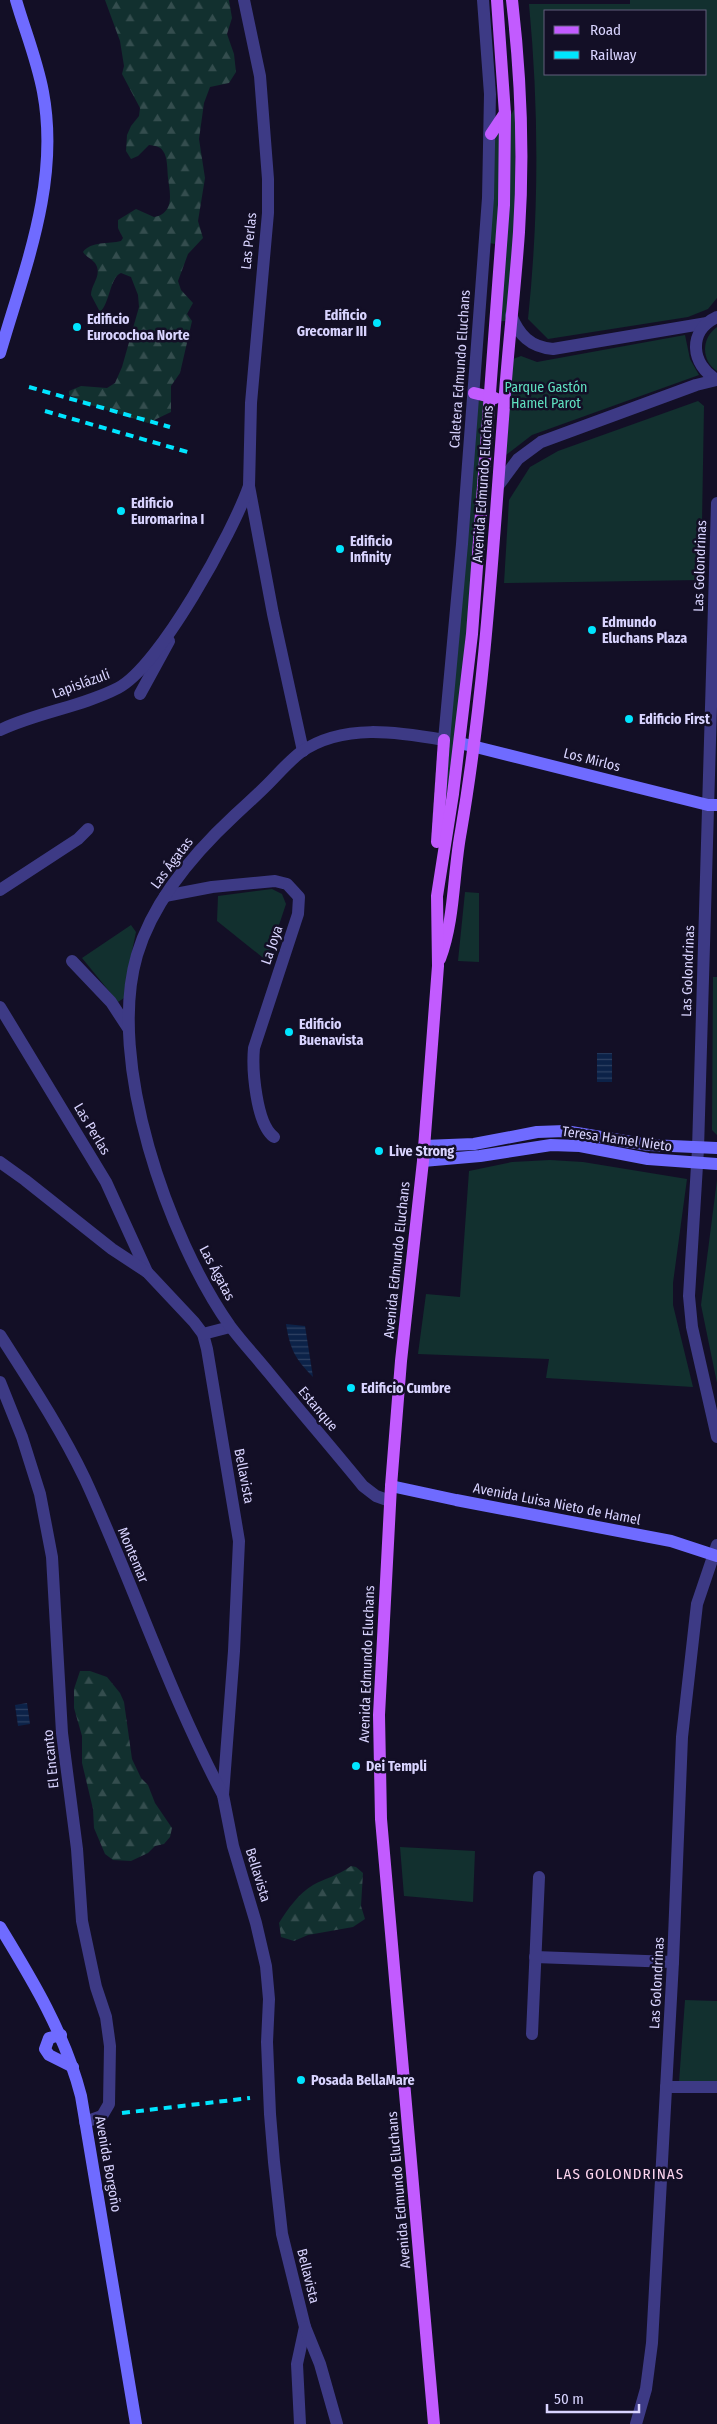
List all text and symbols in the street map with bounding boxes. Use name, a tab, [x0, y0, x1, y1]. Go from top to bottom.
legend	[544, 10, 707, 75]
text: Road	[590, 21, 621, 39]
text: Railway	[590, 46, 637, 64]
street label: Las Perlas	[238, 212, 260, 270]
street label: Caletera Edmundo Eluchans	[446, 289, 474, 449]
place label: Edificio Grecomar III	[297, 307, 368, 340]
place label: Edificio Eurocochoa Norte	[87, 311, 190, 344]
marker: Edificio Grecomar III	[371, 317, 383, 329]
marker: Edificio Eurocochoa Norte	[71, 321, 83, 333]
park label: Parque Gastón Hamel Parot	[505, 379, 587, 412]
street label: Avenida Edmundo Eluchans	[469, 405, 497, 563]
place label: Edificio Euromarina I	[131, 495, 204, 528]
marker: Edificio Euromarina I	[115, 505, 127, 517]
street label: Las Golondrinas	[690, 520, 710, 612]
place label: Edificio Infinity	[350, 533, 393, 566]
marker: Edificio Infinity	[334, 543, 346, 555]
place label: Edmundo Eluchans Plaza	[602, 614, 687, 647]
marker: Edmundo Eluchans Plaza	[586, 624, 598, 636]
street label: Lapislázuli	[50, 666, 112, 702]
place label: Edificio First	[639, 711, 711, 728]
marker: Edificio First	[623, 713, 635, 725]
street label: Los Mirlos	[562, 745, 622, 775]
street label: Las Ágatas	[146, 833, 197, 892]
street label: La Joya	[257, 923, 287, 967]
street label: Las Golondrinas	[678, 925, 698, 1017]
place label: Edificio Buenavista	[299, 1016, 363, 1049]
marker: Edificio Buenavista	[283, 1026, 295, 1038]
street label: Las Perlas	[70, 1100, 114, 1158]
street label: Teresa Hamel Nieto	[561, 1123, 673, 1155]
place label: Live Strong	[389, 1143, 454, 1160]
marker: Live Strong	[373, 1145, 385, 1157]
street label: Avenida Edmundo Eluchans	[380, 1181, 414, 1339]
street label: Las Ágatas	[195, 1242, 239, 1303]
place label: Edificio Cumbre	[361, 1380, 451, 1397]
marker: Edificio Cumbre	[345, 1382, 357, 1394]
street label: Estanque	[294, 1383, 342, 1435]
street label: Bellavista	[230, 1447, 258, 1505]
street label: Avenida Luisa Nieto de Hamel	[472, 1479, 642, 1529]
street label: Montemar	[114, 1525, 152, 1585]
street label: Avenida Edmundo Eluchans	[356, 1585, 378, 1743]
street label: El Encanto	[39, 1729, 63, 1789]
place label: Dei Templi	[366, 1758, 427, 1775]
marker: Dei Templi	[350, 1760, 362, 1772]
street label: Bellavista	[242, 1846, 274, 1904]
street label: Las Golondrinas	[646, 1937, 668, 2029]
place label: Posada BellaMare	[311, 2072, 415, 2089]
marker: Posada BellaMare	[295, 2074, 307, 2086]
street label: Avenida Edmundo Eluchans	[384, 2111, 414, 2269]
street label: Avenida Borgoño	[91, 2115, 125, 2213]
district label: LAS GOLONDRINAS	[556, 2165, 684, 2183]
street label: Bellavista	[293, 2247, 323, 2305]
scale bar	[547, 2382, 640, 2414]
text: 50 m	[554, 2390, 584, 2408]

